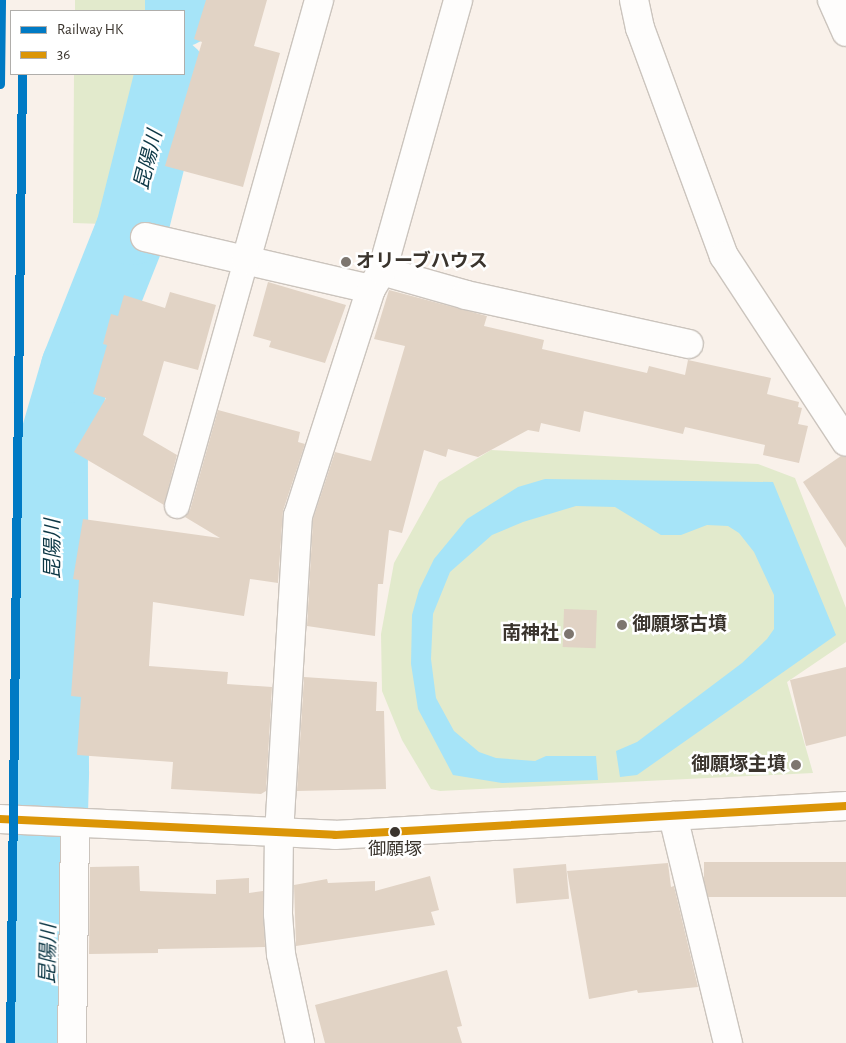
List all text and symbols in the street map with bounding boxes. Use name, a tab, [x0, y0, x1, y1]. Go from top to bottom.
legend	[10, 10, 185, 75]
text: Railway HK	[57, 22, 123, 37]
text: 36	[57, 47, 70, 62]
water label: 昆陽川	[130, 128, 168, 192]
place label: オリーブハウス	[356, 251, 489, 273]
marker: オリーブハウス	[340, 256, 352, 268]
water label: 昆陽川	[41, 519, 65, 579]
place label: 御願塚古墳	[632, 614, 727, 636]
marker: 御願塚古墳	[616, 619, 628, 631]
place label: 南神社	[502, 623, 559, 645]
marker: 南神社	[563, 628, 575, 640]
place label: 御願塚主墳	[691, 754, 786, 776]
marker: 御願塚主墳	[790, 759, 802, 771]
marker: 御願塚	[390, 827, 400, 837]
place label: 御願塚	[368, 839, 422, 861]
water label: 昆陽川	[36, 924, 62, 984]

